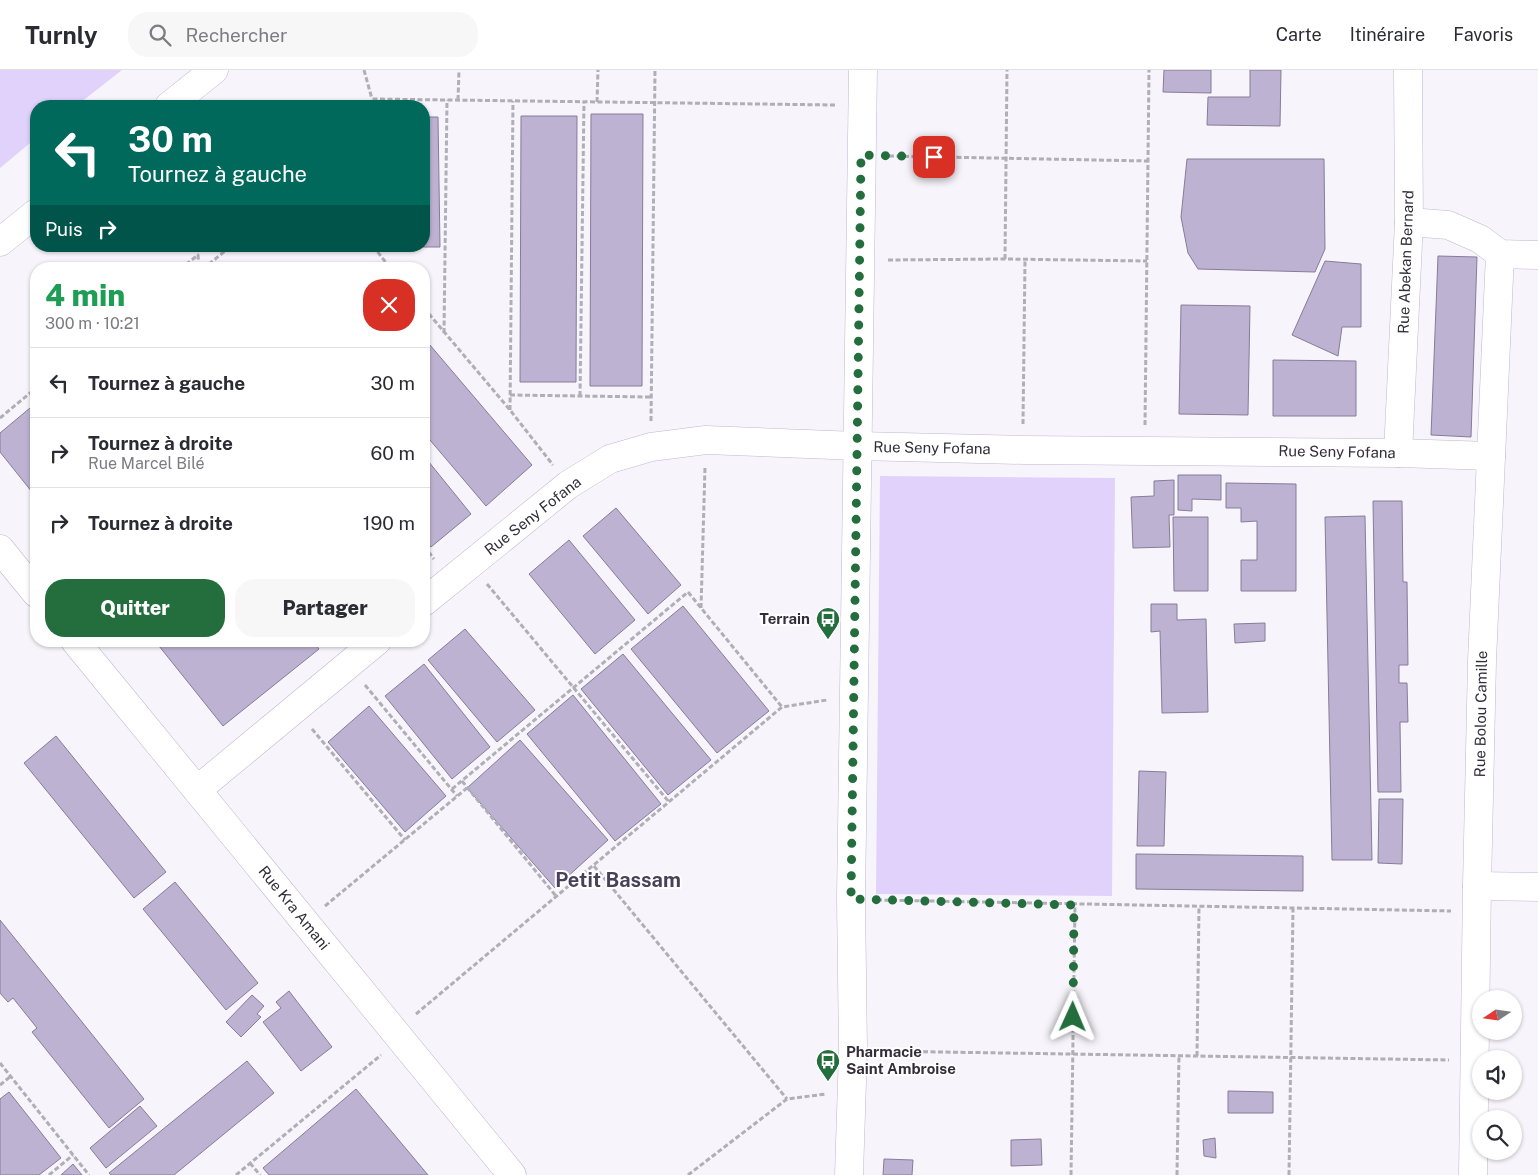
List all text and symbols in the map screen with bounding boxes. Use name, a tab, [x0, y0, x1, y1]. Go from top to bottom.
search box	[128, 12, 478, 57]
text: Turnly	[25, 21, 98, 49]
icon: search	[146, 21, 174, 49]
text: Rechercher	[186, 24, 287, 46]
text: Carte	[1276, 24, 1322, 45]
text: Itinéraire	[1350, 24, 1425, 45]
text: Favoris	[1453, 24, 1513, 45]
text: 30 m	[128, 119, 213, 160]
icon: left	[45, 120, 110, 185]
pin	[913, 136, 955, 178]
icon: arrive	[920, 143, 948, 171]
text: Tournez à gauche	[128, 161, 307, 187]
street label: Rue Abekan Bernard	[1394, 190, 1417, 334]
icon: right	[93, 215, 121, 243]
text: Puis	[45, 218, 83, 240]
text: 4 min	[45, 277, 125, 313]
button: close	[363, 279, 415, 331]
text: 300 m · 10:21	[45, 314, 140, 333]
icon: left	[45, 369, 73, 397]
text: Tournez à gauche	[88, 372, 245, 394]
text: 30 m	[370, 372, 415, 394]
text: Tournez à droite	[88, 432, 233, 454]
street label: Rue Seny Fofana	[873, 438, 991, 457]
icon: right	[45, 439, 73, 467]
text: 60 m	[371, 442, 415, 464]
street label: Rue Seny Fofana	[1278, 442, 1396, 461]
text: Rue Marcel Bilé	[88, 454, 205, 473]
street label: Rue Seny Fofana	[481, 473, 584, 558]
icon: right	[45, 509, 73, 537]
text: Tournez à droite	[88, 512, 233, 534]
text: 190 m	[363, 512, 415, 534]
button: Quitter	[45, 579, 225, 637]
button: Partager	[235, 579, 415, 637]
bus stop icon: Terrain	[815, 606, 841, 640]
place label: Terrain	[760, 610, 810, 627]
street label: Rue Bolou Camille	[1471, 651, 1490, 777]
street label: Rue Kra Amani	[255, 862, 333, 953]
district label: Petit Bassam	[555, 868, 681, 892]
position arrow	[1046, 990, 1098, 1042]
north arrow	[1472, 990, 1522, 1040]
map controls	[1472, 990, 1522, 1160]
place label: Pharmacie Saint Ambroise	[846, 1043, 956, 1077]
bus stop icon: Pharmacie Saint Ambroise	[815, 1048, 841, 1082]
button: sound	[1472, 1050, 1522, 1100]
button: search	[1472, 1110, 1522, 1160]

